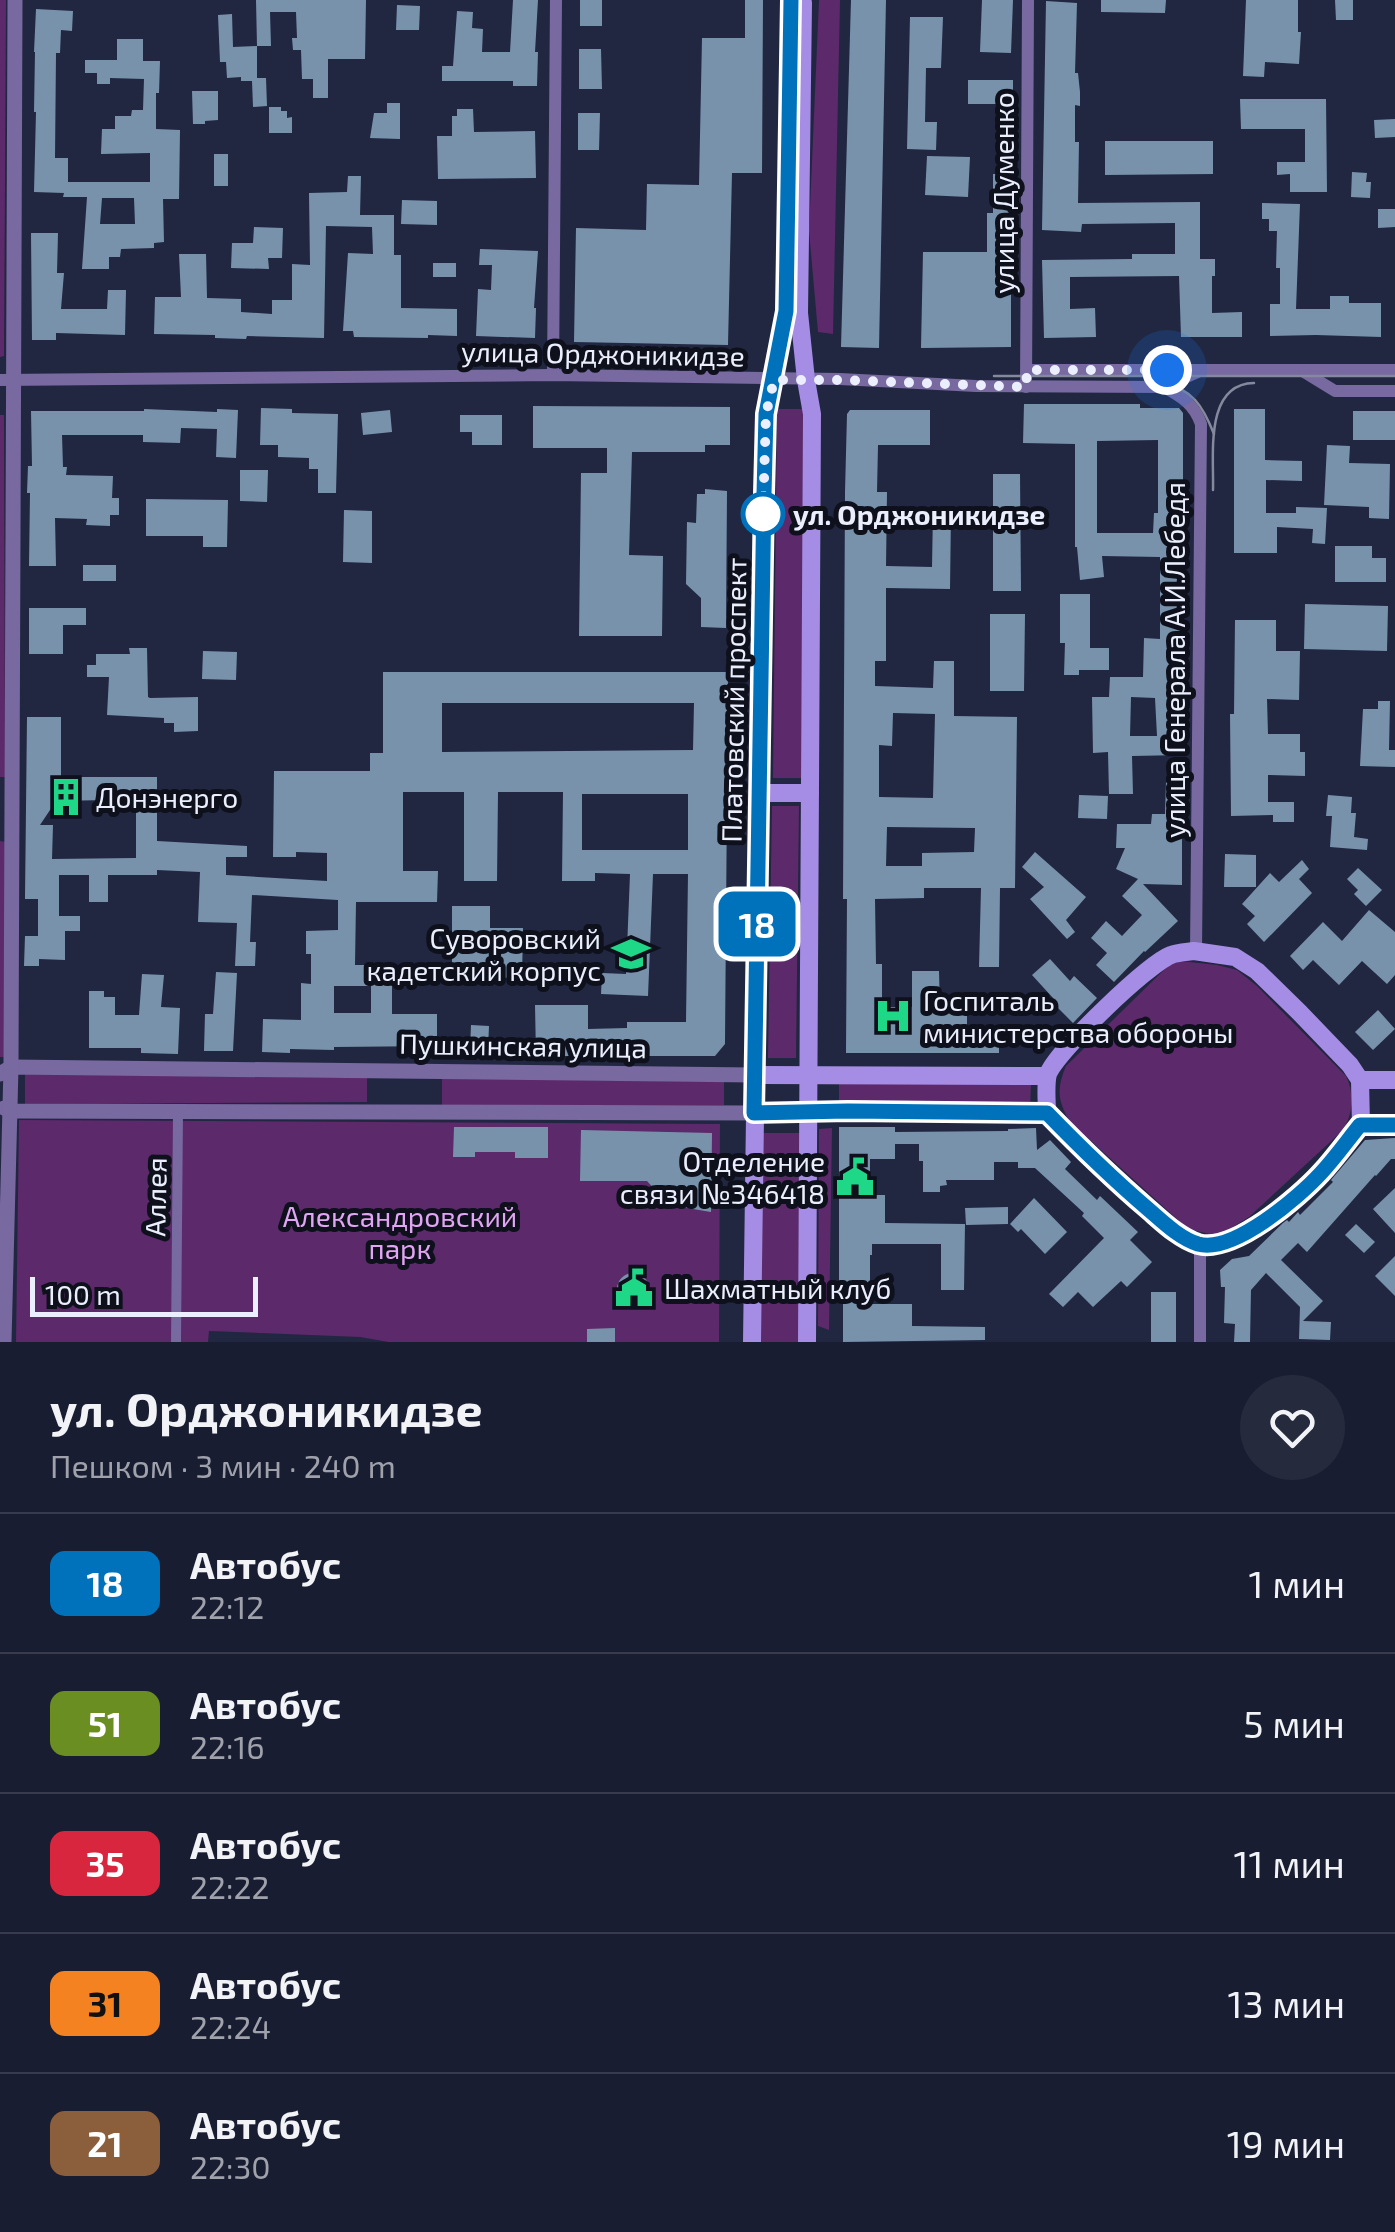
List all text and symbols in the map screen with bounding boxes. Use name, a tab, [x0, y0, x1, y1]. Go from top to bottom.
street label: улица Думенко	[986, 92, 1020, 294]
street label: улица Орджоникидзе	[461, 334, 745, 372]
your location	[1142, 345, 1192, 395]
street label: улица Генерала А.И.Лебедя	[1157, 482, 1191, 838]
marker: ул. Орджоникидзе	[742, 493, 784, 535]
place label: ул. Орджоникидзе	[793, 497, 1045, 531]
street label: Платовский проспект	[714, 557, 752, 843]
building icon: Донэнерго	[45, 776, 87, 818]
place label: Донэнерго	[96, 780, 238, 814]
line badge: 18	[712, 892, 802, 956]
text: 18	[739, 903, 775, 945]
place label: Суворовский кадетский корпус	[366, 921, 601, 987]
school or university icon: Суворовский кадетский корпус	[610, 933, 652, 975]
place label: Госпиталь министерства обороны	[923, 983, 1233, 1049]
hospital icon: Госпиталь министерства обороны	[872, 995, 914, 1037]
street label: Пушкинская улица	[399, 1026, 647, 1064]
place label: Отделение связи №346418	[620, 1144, 825, 1210]
public building icon: Отделение связи №346418	[834, 1156, 876, 1198]
street label: Аллея	[137, 1157, 173, 1237]
park label: Александровский парк	[283, 1199, 517, 1265]
public building icon: Шахматный клуб	[613, 1267, 655, 1309]
place label: Шахматный клуб	[664, 1271, 891, 1305]
scale bar	[30, 1272, 258, 1316]
text: 100 m	[45, 1277, 121, 1311]
button: heart	[1240, 1375, 1345, 1480]
text: ул. Орджоникидзе	[50, 1379, 483, 1437]
text: Пешком · 3 мин · 240 m	[50, 1446, 396, 1484]
text: Автобус	[190, 1541, 341, 1587]
text: 1 мин	[1249, 1560, 1345, 1606]
text: 18	[87, 1562, 123, 1604]
text: 22:12	[190, 1587, 264, 1625]
text: Автобус	[190, 1681, 341, 1727]
text: 5 мин	[1243, 1700, 1345, 1746]
text: 51	[88, 1702, 122, 1744]
text: 22:16	[190, 1727, 265, 1765]
text: Автобус	[190, 1821, 341, 1867]
text: 11 мин	[1233, 1840, 1345, 1886]
text: 35	[85, 1842, 125, 1884]
text: 22:22	[190, 1867, 270, 1905]
text: Автобус	[190, 1961, 341, 2007]
text: 13 мин	[1227, 1980, 1345, 2026]
text: 31	[88, 1982, 122, 2024]
text: 22:24	[190, 2007, 271, 2045]
text: Автобус	[190, 2101, 341, 2147]
text: 19 мин	[1227, 2120, 1345, 2166]
text: 21	[87, 2122, 123, 2164]
text: 22:30	[190, 2147, 271, 2185]

